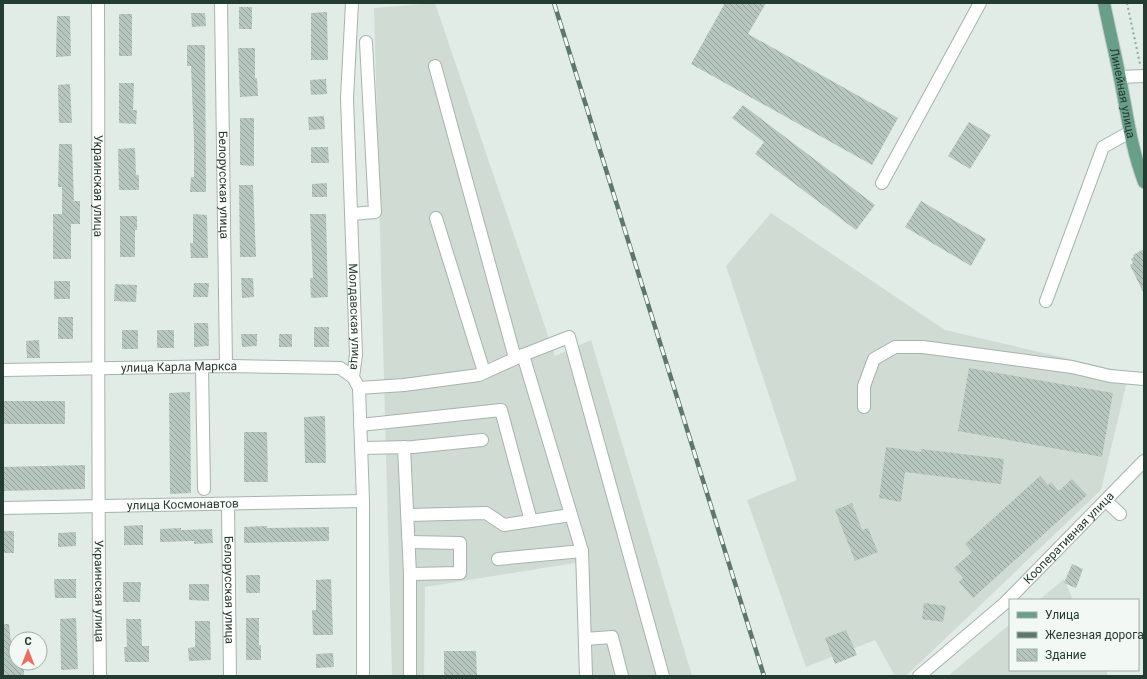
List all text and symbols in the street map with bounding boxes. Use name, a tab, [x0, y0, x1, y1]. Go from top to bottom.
street label: Линейная улица	[1107, 47, 1138, 140]
street label: Белорусская улица	[216, 131, 231, 239]
street label: Украинская улица	[91, 135, 105, 237]
street label: Молдавская улица	[346, 263, 363, 371]
street label: улица Карла Маркса	[121, 359, 237, 375]
street label: Кооперативная улица	[1021, 489, 1117, 587]
street label: улица Космонавтов	[127, 496, 239, 513]
street label: Белорусская улица	[221, 536, 237, 644]
street label: Украинская улица	[92, 540, 107, 642]
legend	[1009, 599, 1139, 671]
text: Улица	[1045, 608, 1080, 622]
text: Железная дорога	[1045, 628, 1144, 642]
north arrow	[8, 631, 48, 671]
text: С	[24, 635, 32, 648]
text: Здание	[1045, 648, 1086, 662]

